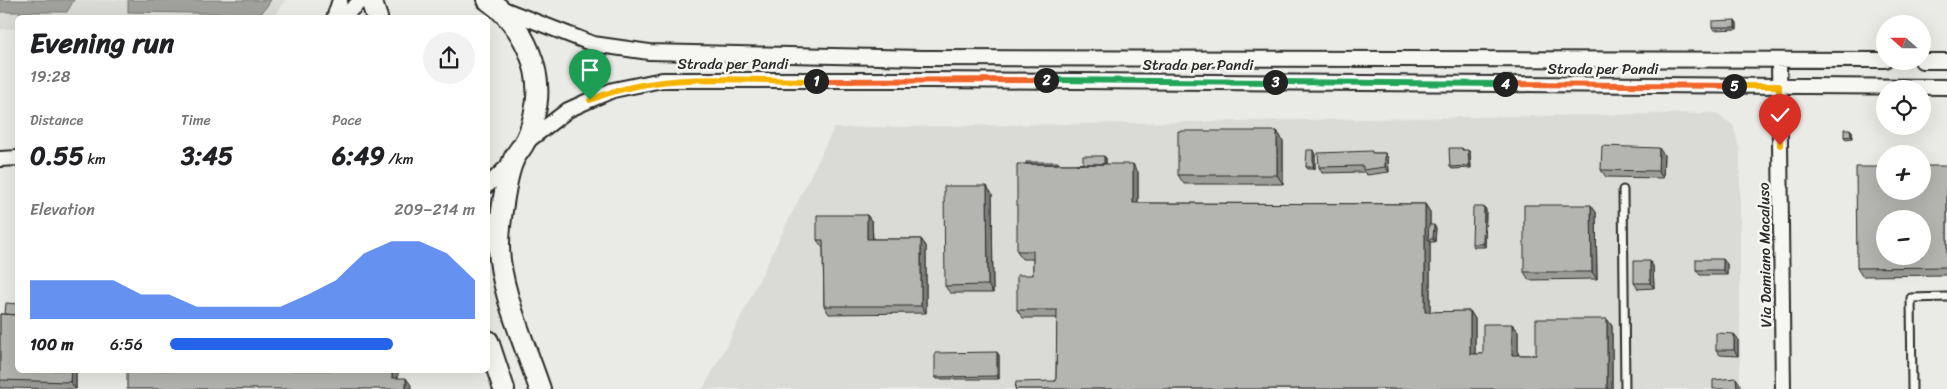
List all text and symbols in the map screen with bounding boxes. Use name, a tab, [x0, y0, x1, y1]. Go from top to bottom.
north arrow	[1876, 15, 1931, 70]
map controls	[1876, 15, 1931, 265]
text: Evening run	[30, 18, 174, 67]
button: share	[423, 32, 475, 84]
pin	[569, 49, 611, 100]
street label: Strada per Pandi	[677, 51, 789, 77]
street label: Strada per Pandi	[1142, 52, 1254, 78]
icon: arrive	[576, 56, 604, 84]
street label: Strada per Pandi	[1547, 56, 1659, 82]
text: 19:28	[30, 62, 70, 91]
pin: 1	[804, 68, 828, 94]
pin: 2	[1034, 68, 1058, 92]
text: 2	[1042, 68, 1051, 93]
text: 1	[813, 69, 820, 94]
pin: 3	[1262, 70, 1288, 94]
text: 3	[1272, 70, 1279, 95]
pin: 4	[1492, 72, 1518, 96]
text: 4	[1501, 72, 1510, 97]
pin: 5	[1722, 74, 1746, 98]
text: 5	[1730, 74, 1739, 99]
button: locate	[1876, 80, 1931, 135]
pin	[1759, 94, 1801, 145]
icon: check	[1766, 101, 1794, 129]
text: Distance	[30, 108, 83, 133]
text: Time	[181, 108, 211, 133]
text: Pace	[332, 108, 362, 133]
text: 0.55	[30, 133, 84, 178]
text: 3:45	[181, 133, 233, 178]
text: 6:49	[332, 133, 385, 178]
button: +	[1876, 145, 1931, 200]
text: km	[84, 147, 106, 172]
text: /km	[385, 147, 414, 172]
street label: Via Damiano Macaluso	[1751, 182, 1779, 328]
text: Elevation	[30, 195, 95, 224]
text: 209–214 m	[394, 195, 475, 224]
button: −	[1876, 210, 1931, 265]
text: 100 m	[30, 330, 74, 359]
text: 6:56	[110, 330, 143, 359]

